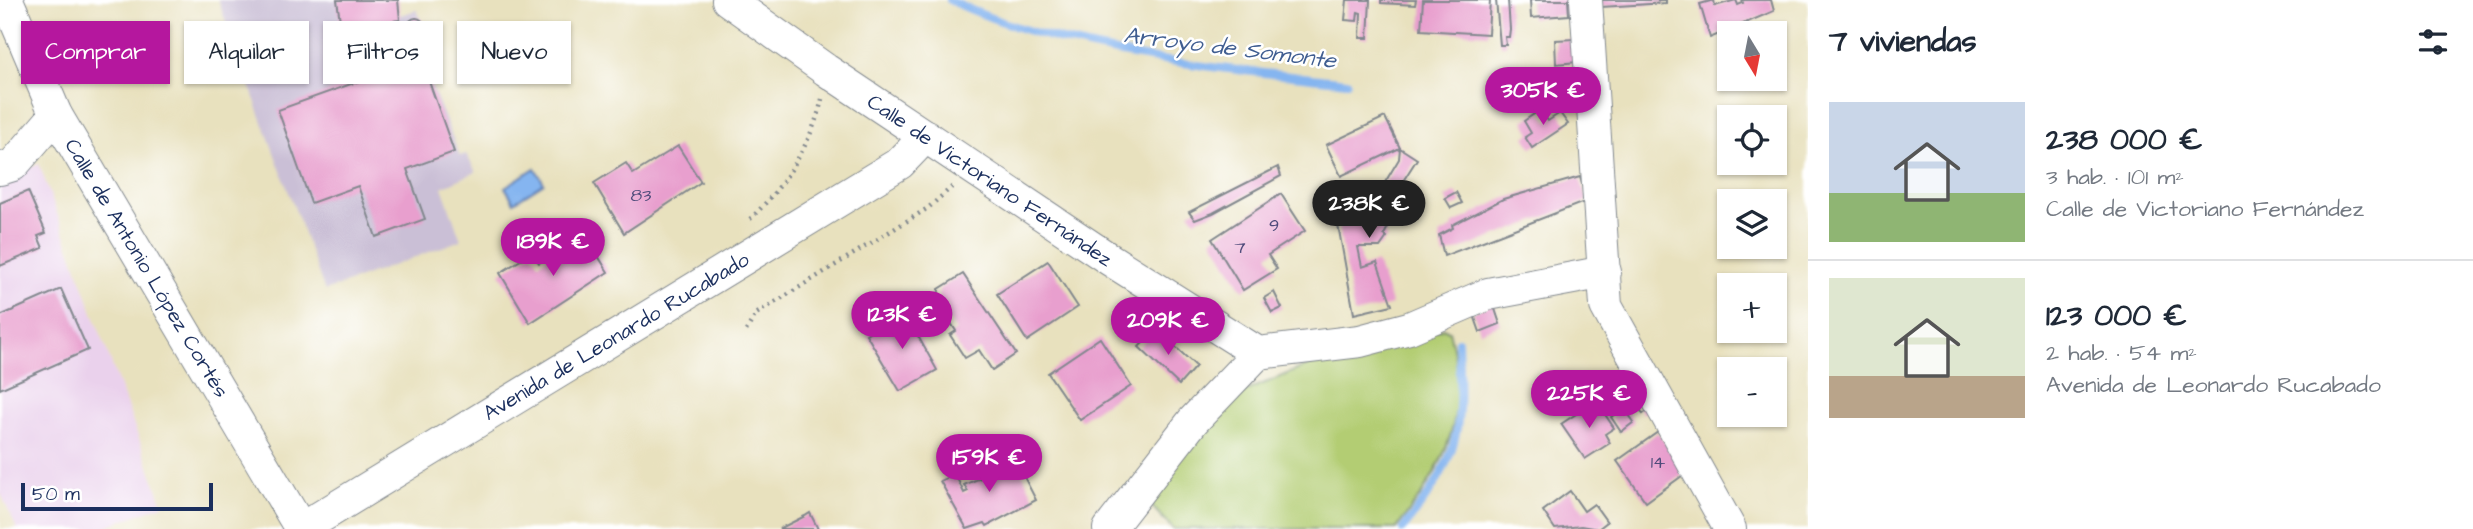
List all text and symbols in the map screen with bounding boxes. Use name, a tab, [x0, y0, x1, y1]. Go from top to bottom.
water label: Arroyo de Somonte	[1122, 19, 1339, 78]
chip: Comprar	[21, 21, 170, 84]
chip: Alquilar	[184, 21, 309, 84]
chip: Filtros	[323, 21, 443, 84]
chip: Nuevo	[457, 21, 571, 84]
north arrow	[1717, 21, 1787, 91]
map controls	[1717, 21, 1787, 427]
text: 7 viviendas	[1829, 21, 1977, 63]
icon: filters	[2414, 23, 2452, 61]
pin: 305K €	[1486, 68, 1600, 127]
text: 305K €	[1501, 74, 1585, 106]
street label: Calle de Victoriano Fernández	[861, 87, 1119, 274]
button: locate	[1717, 105, 1787, 175]
text: 238 000 €	[2046, 119, 2203, 161]
icon: home	[1885, 130, 1969, 214]
street label: Calle de Antonio López Cortés	[57, 133, 236, 404]
text: 3 hab. · 101 m²	[2046, 161, 2184, 193]
pin: 238K €	[1312, 180, 1426, 240]
house number: 83	[631, 183, 651, 208]
text: 238K €	[1328, 187, 1410, 219]
button: layers	[1717, 189, 1787, 259]
text: Calle de Victoriano Fernández	[2046, 193, 2364, 225]
house number: 9	[1269, 213, 1279, 238]
pin: 189K €	[496, 218, 610, 278]
text: 189K €	[517, 225, 589, 257]
house number: 7	[1234, 235, 1246, 260]
street label: Avenida de Leonardo Rucabado	[478, 245, 755, 428]
button: +	[1717, 273, 1787, 343]
pin: 123K €	[845, 292, 959, 351]
text: 123 000 €	[2046, 295, 2187, 337]
text: 123K €	[867, 298, 937, 330]
pin: 209K €	[1111, 298, 1225, 357]
text: 209K €	[1127, 304, 1209, 336]
icon: home	[1885, 306, 1969, 390]
text: 2 hab. · 54 m²	[2046, 337, 2197, 369]
button: −	[1717, 357, 1787, 427]
text: Avenida de Leonardo Rucabado	[2046, 369, 2381, 401]
pin: 225K €	[1532, 370, 1646, 430]
text: 225K €	[1547, 377, 1631, 409]
pin: 159K €	[932, 434, 1046, 494]
text: 159K €	[952, 441, 1026, 473]
house number: 14	[1651, 450, 1665, 475]
scale bar	[21, 480, 214, 512]
text: 50 m	[32, 481, 80, 508]

